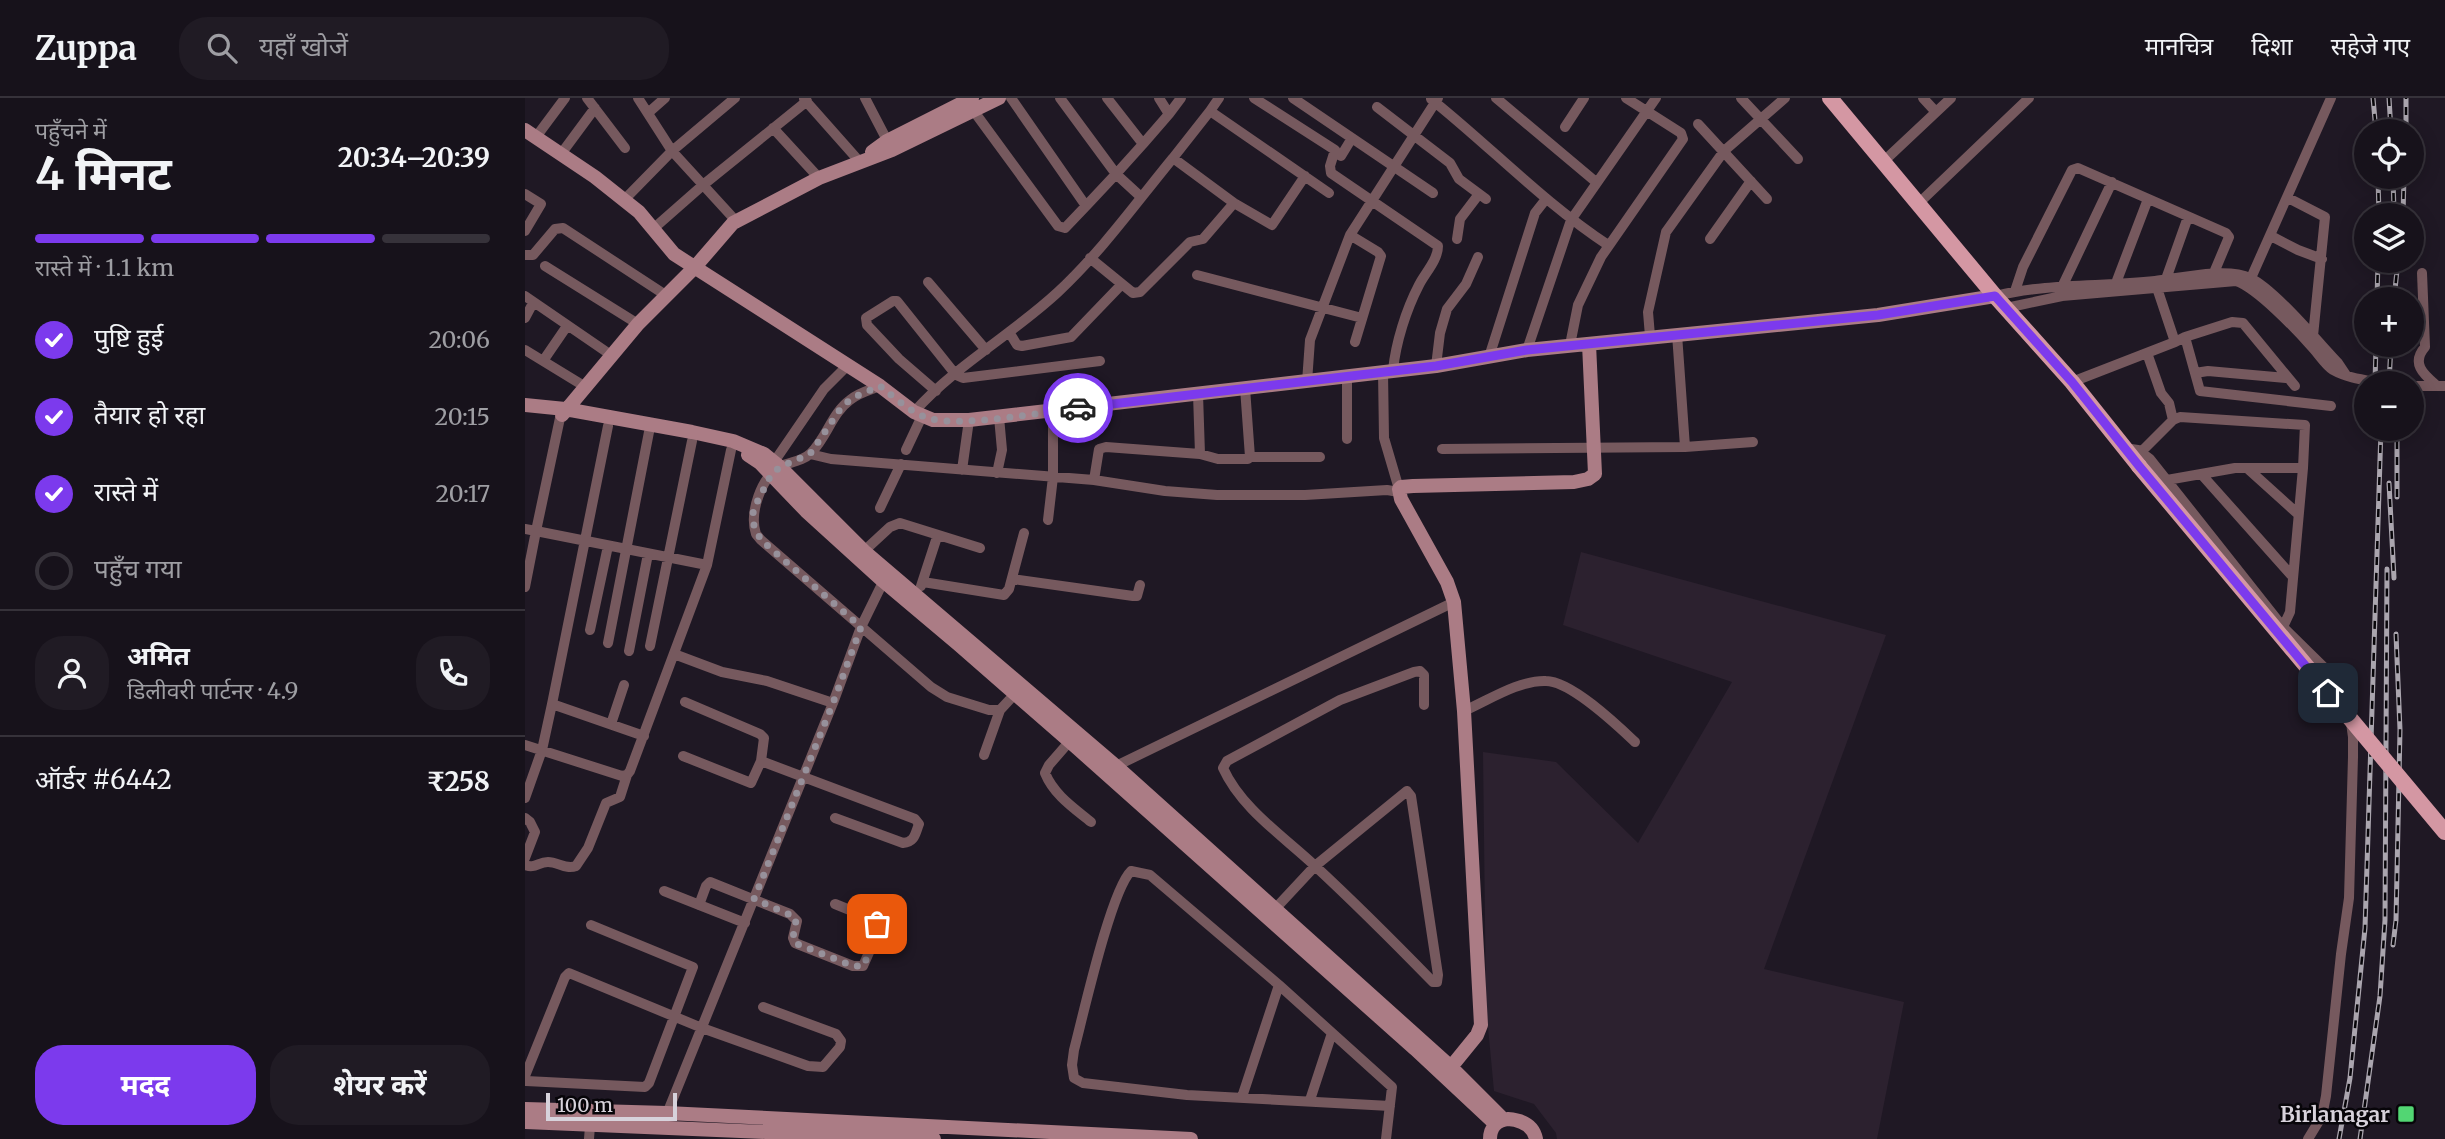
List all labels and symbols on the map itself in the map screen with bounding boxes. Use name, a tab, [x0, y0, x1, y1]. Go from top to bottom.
courier	[1043, 373, 1113, 443]
pin	[2298, 663, 2358, 723]
pin	[847, 894, 907, 954]
scale bar	[546, 1090, 677, 1122]
place label: Birlanagar	[2280, 1101, 2390, 1128]
marker: Birlanagar	[2396, 1104, 2416, 1124]

